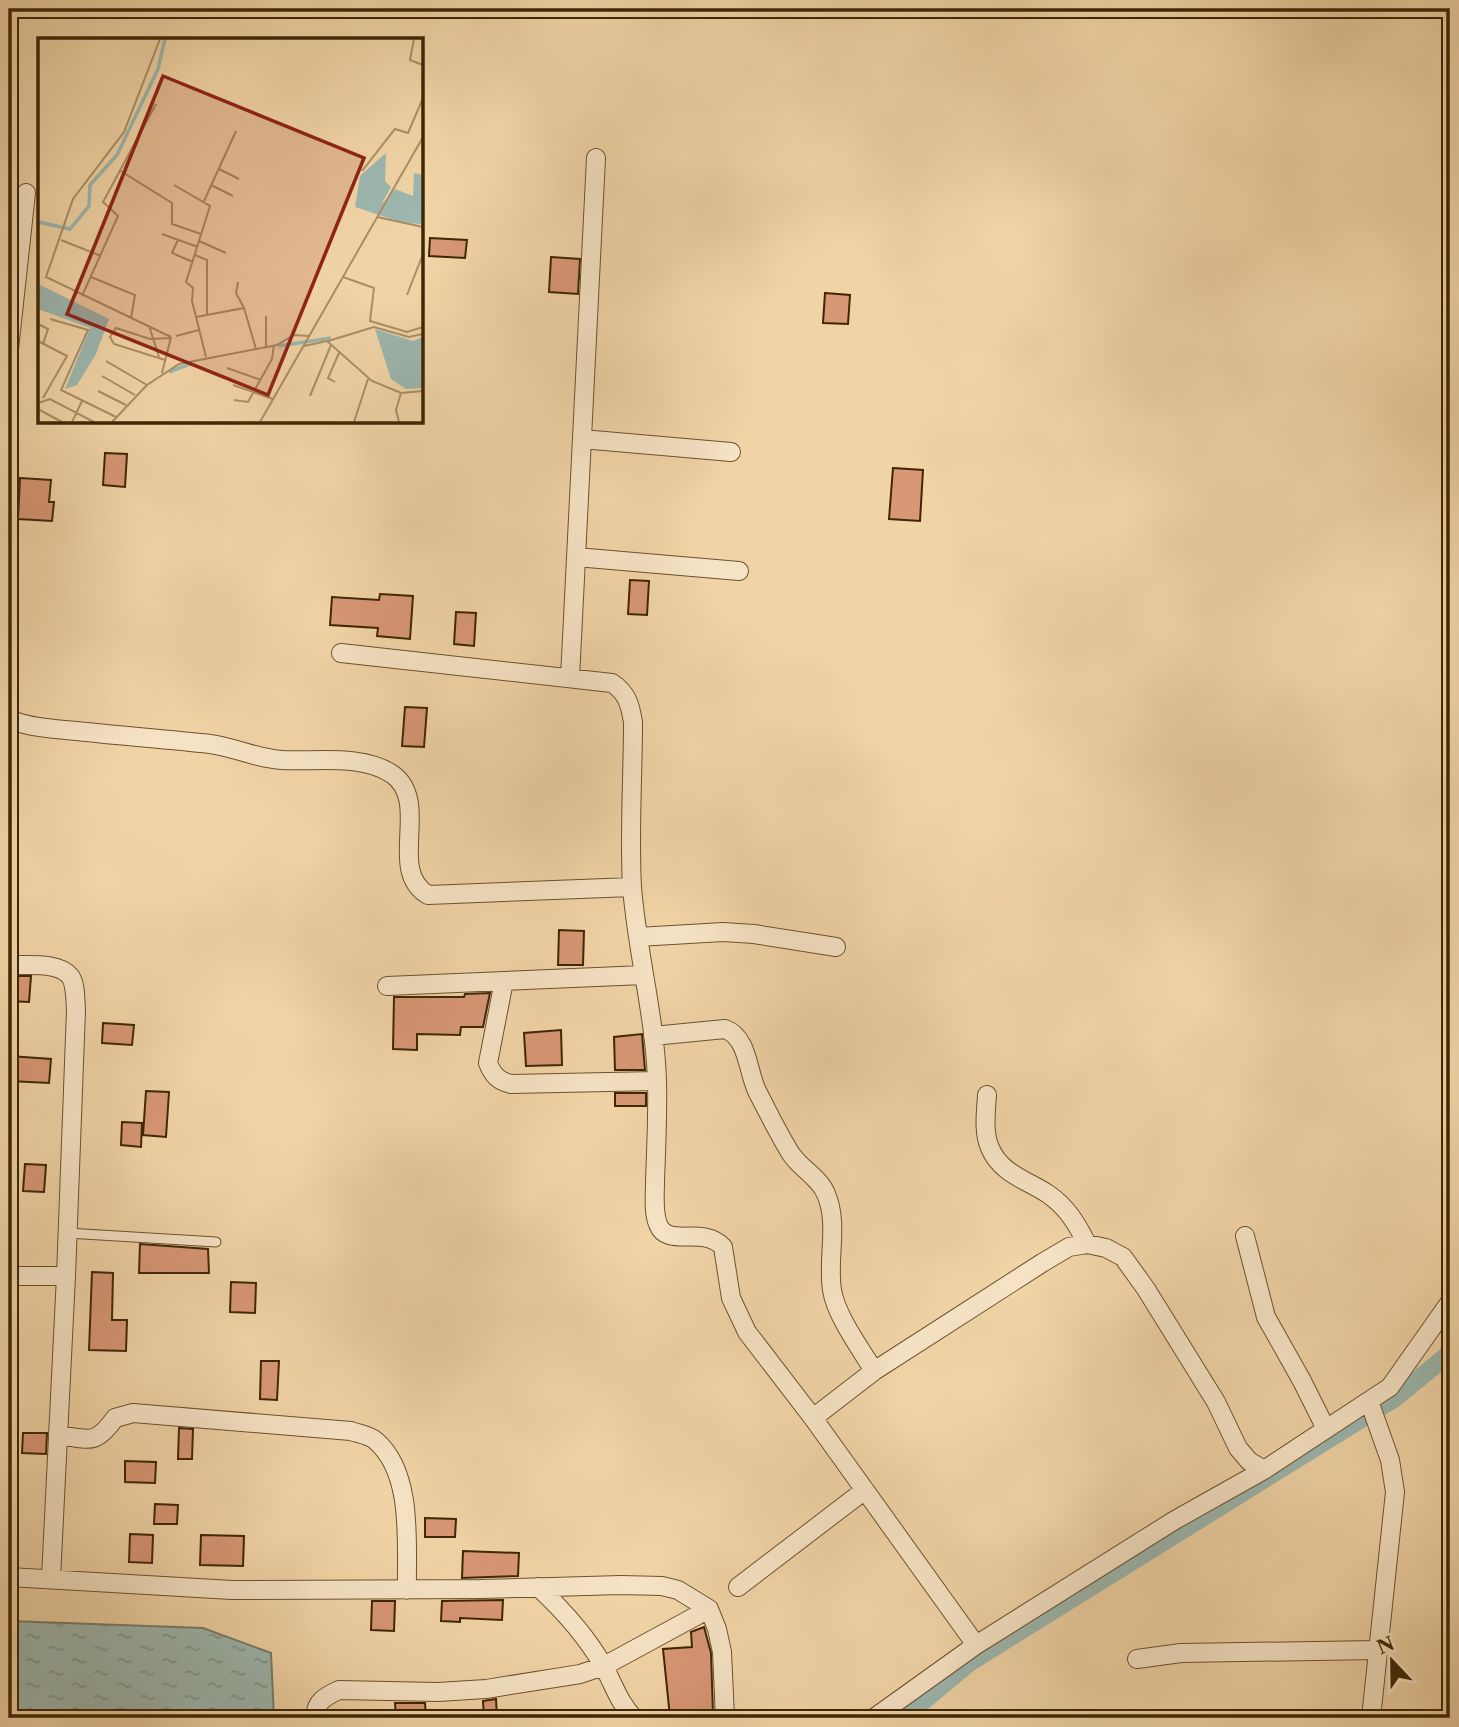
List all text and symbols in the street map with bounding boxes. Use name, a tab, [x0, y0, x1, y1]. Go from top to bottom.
inset map	[38, 38, 424, 424]
north arrow	[1358, 1626, 1428, 1696]
text: N	[1374, 1632, 1398, 1659]

